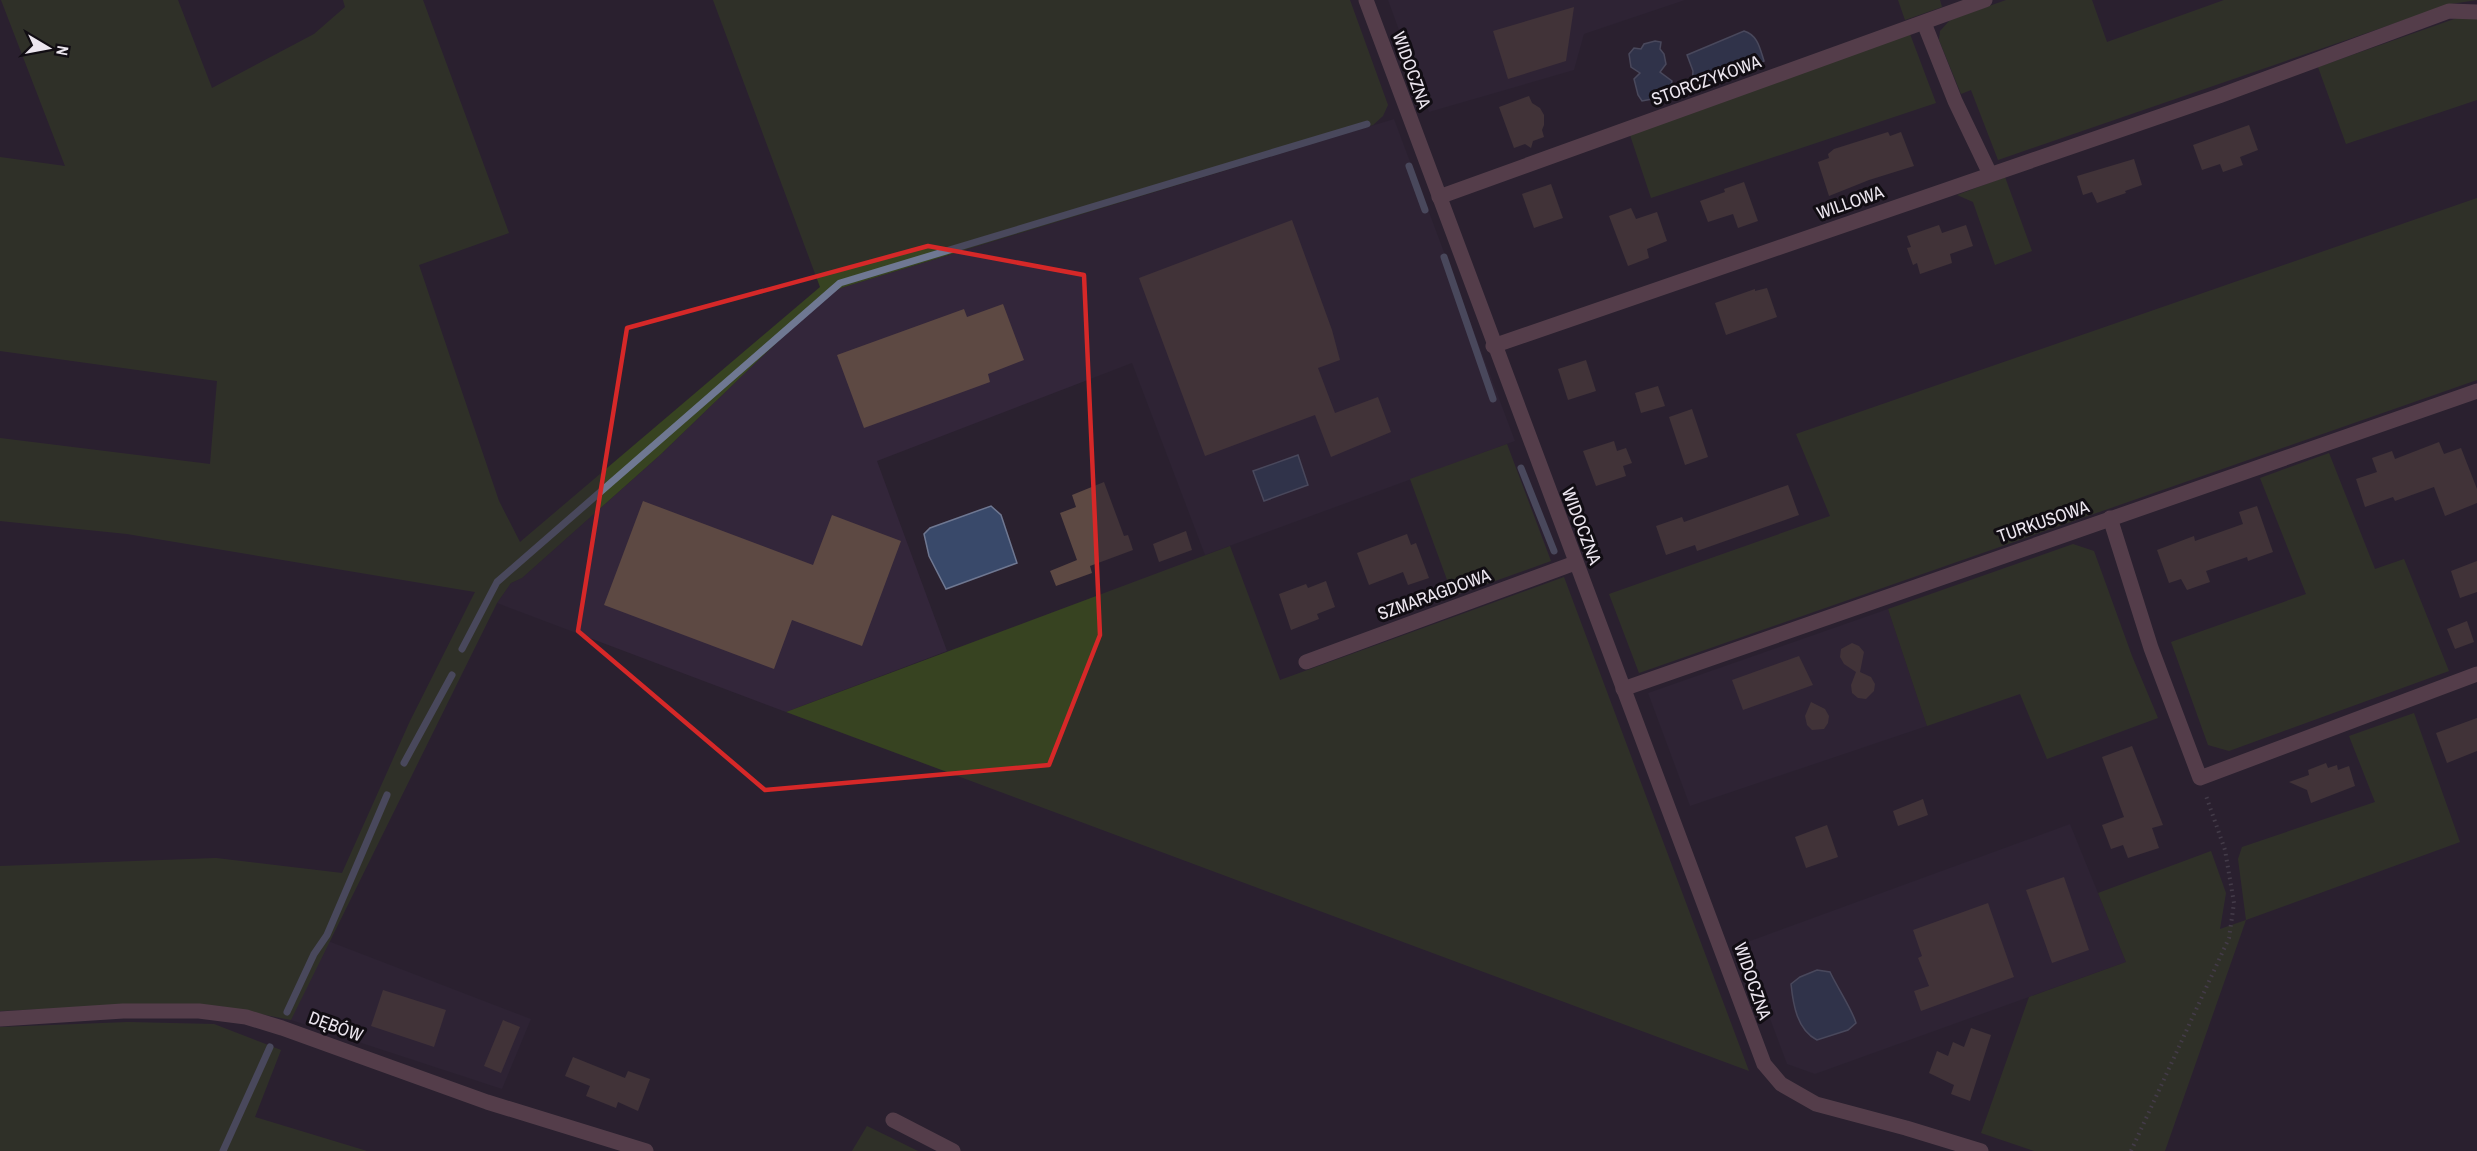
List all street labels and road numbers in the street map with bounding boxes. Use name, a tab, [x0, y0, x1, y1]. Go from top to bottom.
street label: WIDOCZNA	[1387, 28, 1438, 112]
street label: STORCZYKOWA	[1648, 49, 1764, 111]
street label: WILLOWA	[1813, 179, 1887, 225]
street label: WIDOCZNA	[1556, 484, 1608, 568]
street label: TURKUSOWA	[1994, 494, 2092, 548]
street label: SZMARAGDOWA	[1374, 562, 1494, 626]
street label: WIDOCZNA	[1728, 939, 1778, 1023]
street label: DĘBÓW	[306, 1005, 367, 1047]

